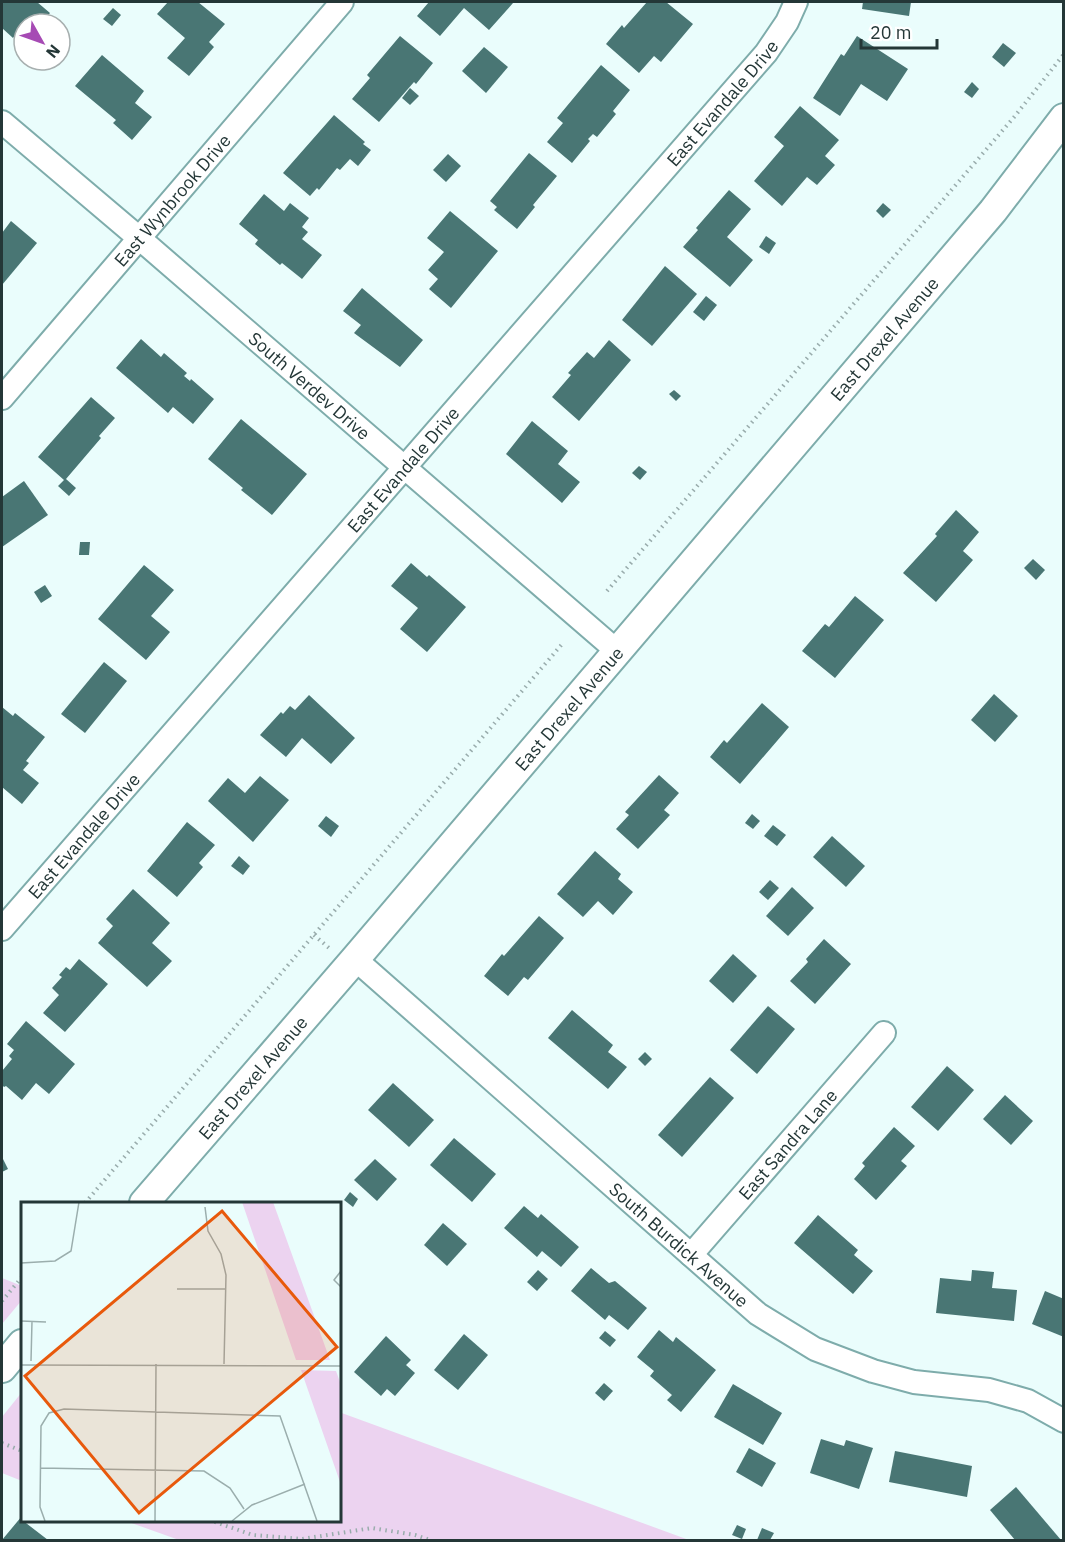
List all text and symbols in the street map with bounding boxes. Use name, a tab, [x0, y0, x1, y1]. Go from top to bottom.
north arrow	[12, 12, 72, 72]
scale bar	[861, 12, 938, 50]
text: 20 m	[870, 21, 912, 44]
street label: East Evandale Drive	[661, 35, 783, 171]
text: N	[42, 41, 65, 63]
street label: East Wynbrook Drive	[109, 129, 235, 271]
street label: East Drexel Avenue	[825, 272, 944, 405]
street label: South Verdev Drive	[244, 327, 375, 444]
street label: East Evandale Drive	[342, 402, 464, 537]
street label: East Drexel Avenue	[509, 642, 628, 775]
street label: East Evandale Drive	[22, 768, 145, 903]
street label: East Drexel Avenue	[193, 1011, 312, 1144]
street label: East Sandra Lane	[733, 1084, 842, 1204]
street label: South Burdick Avenue	[605, 1177, 754, 1312]
inset map	[21, 1202, 340, 1521]

